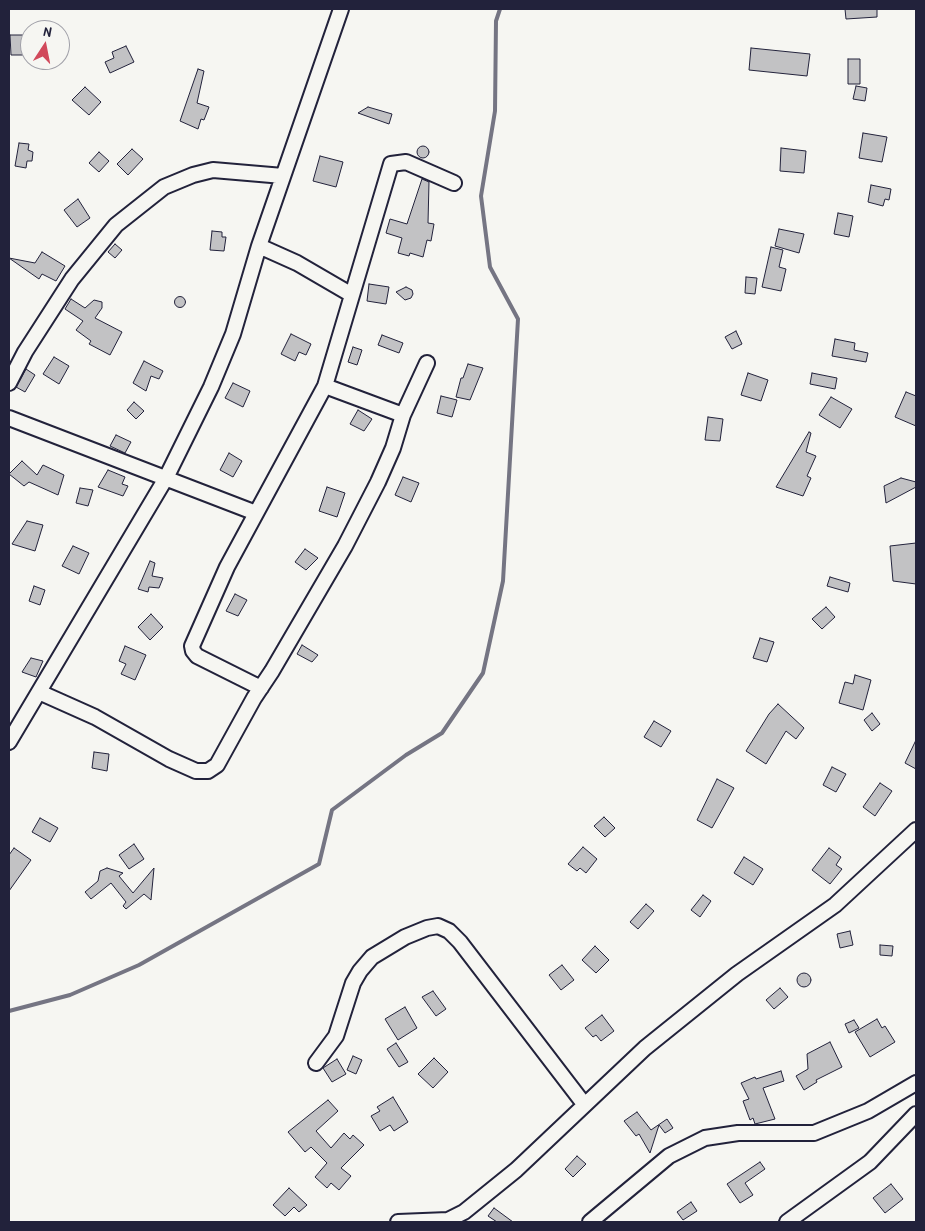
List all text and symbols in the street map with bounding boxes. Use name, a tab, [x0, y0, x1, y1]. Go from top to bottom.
north arrow	[20, 20, 70, 70]
text: N	[42, 21, 53, 41]

